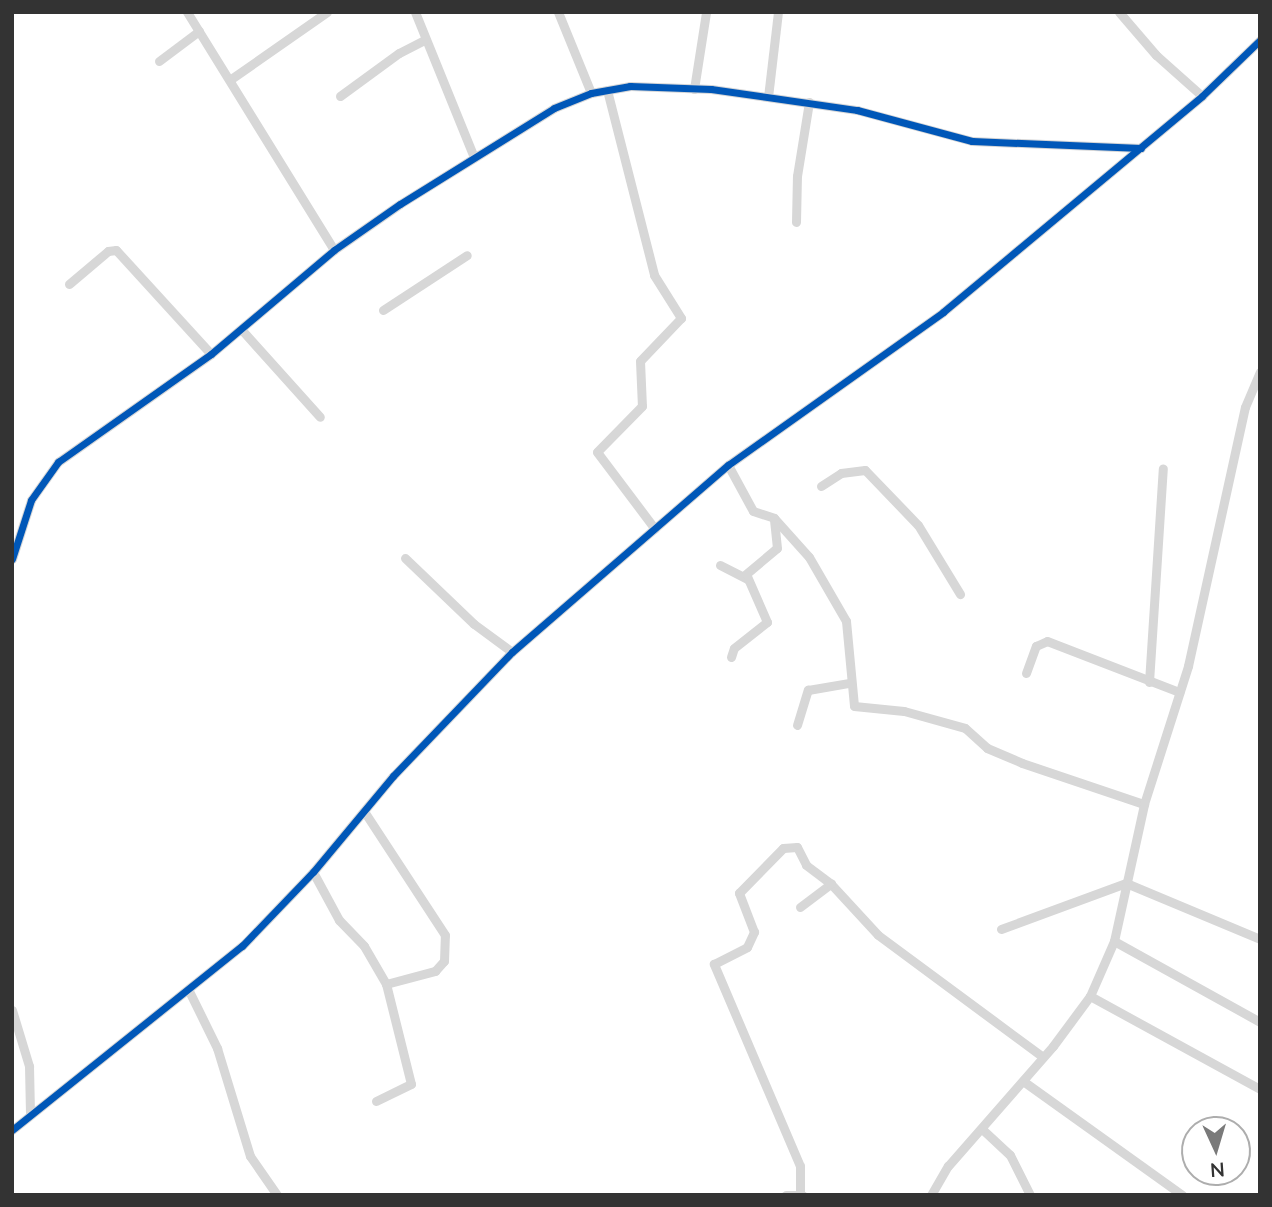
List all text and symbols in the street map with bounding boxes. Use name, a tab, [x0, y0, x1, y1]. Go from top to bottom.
north arrow	[1181, 1116, 1251, 1186]
text: N	[1209, 1158, 1225, 1182]

